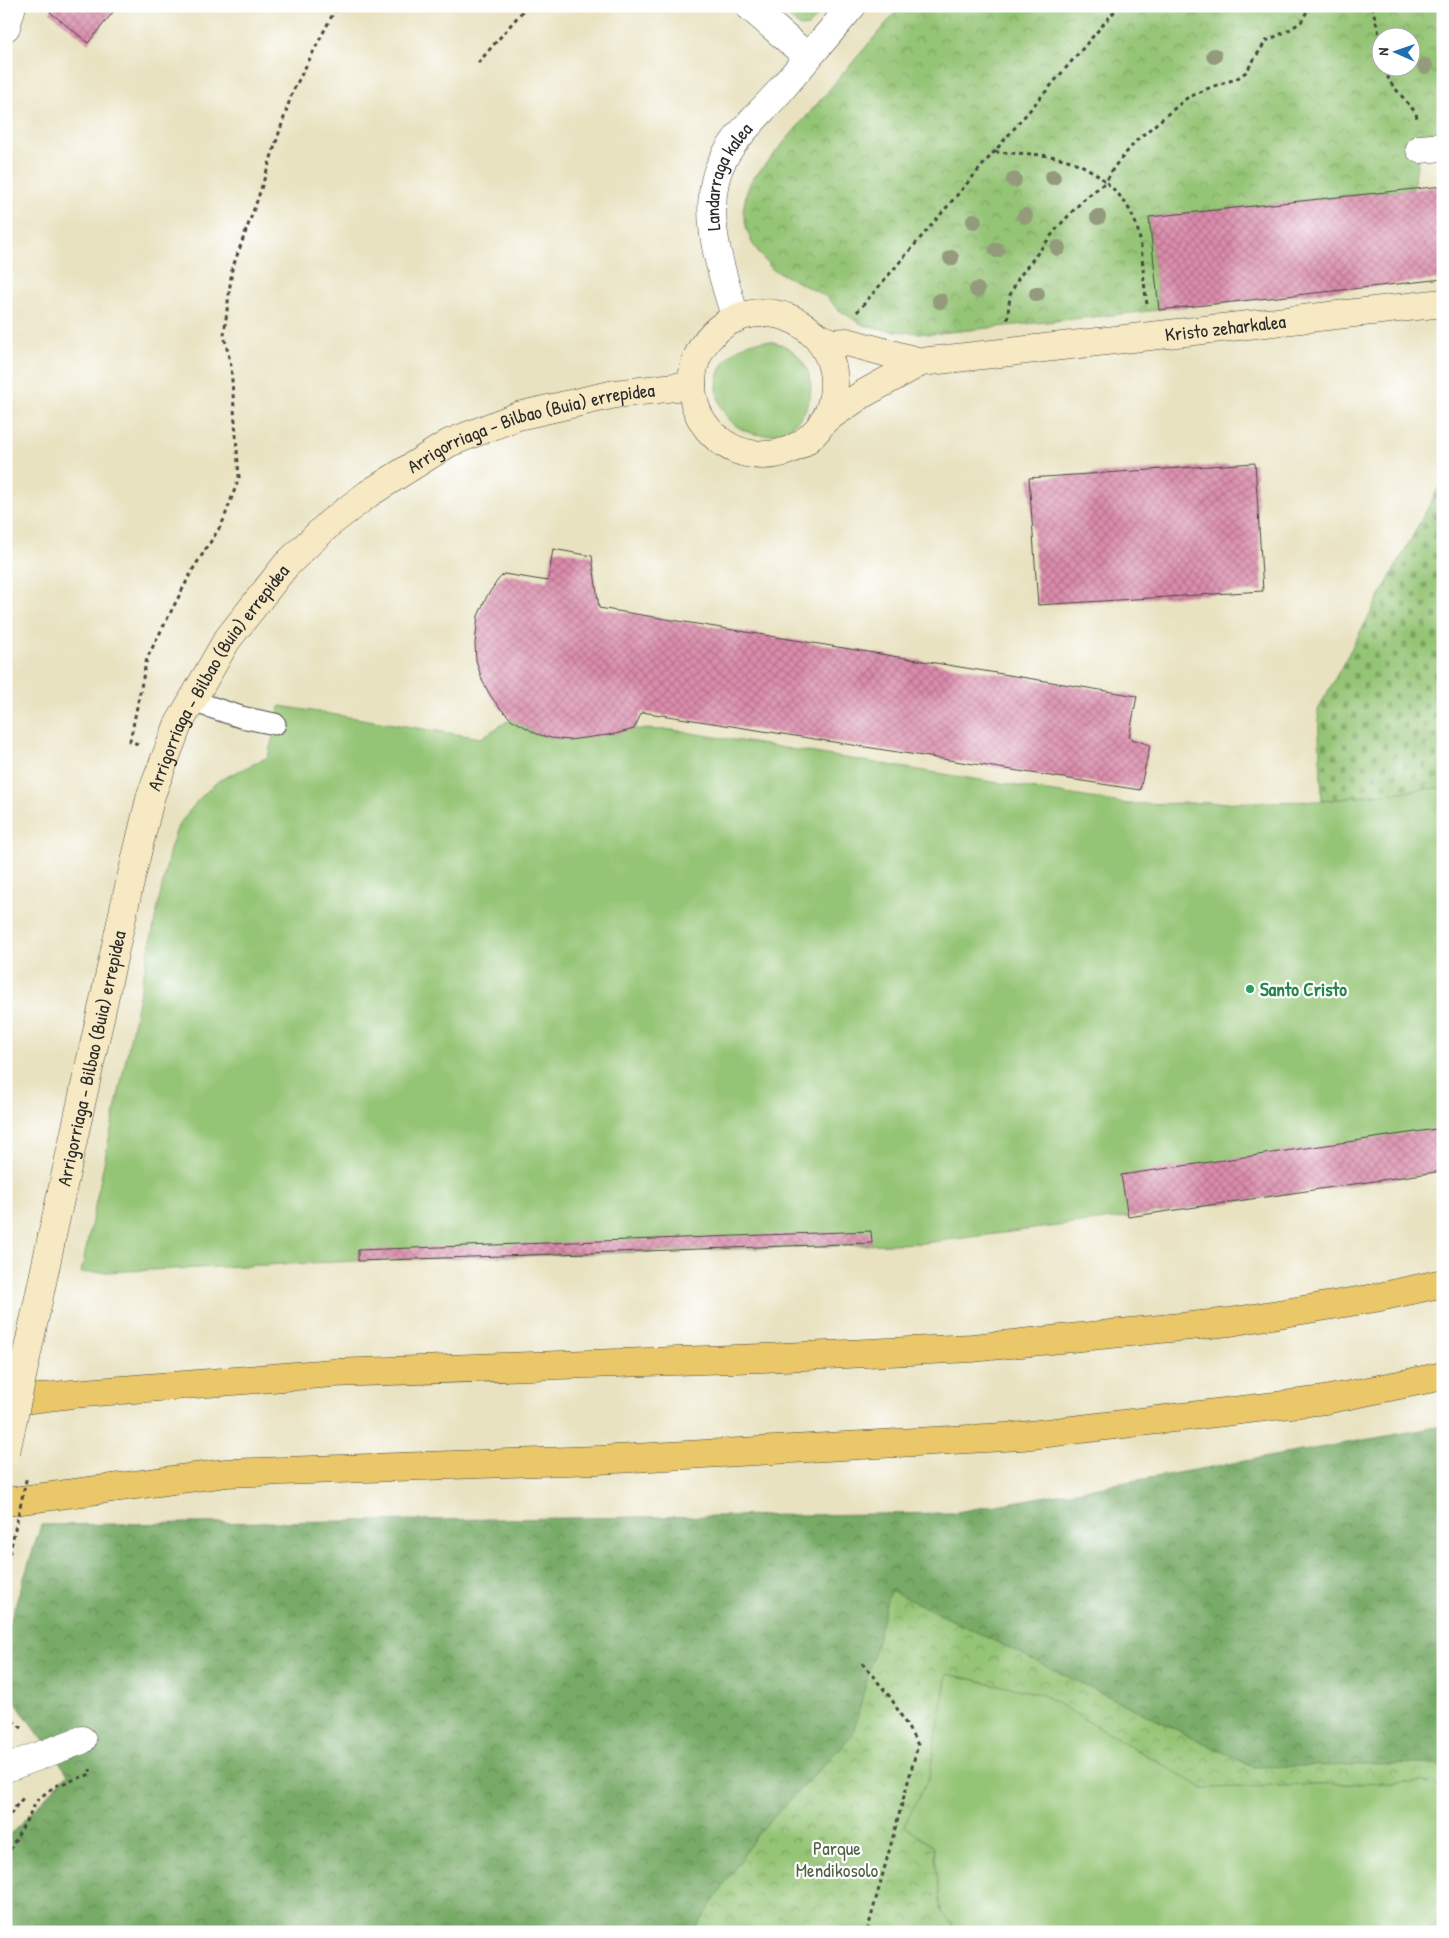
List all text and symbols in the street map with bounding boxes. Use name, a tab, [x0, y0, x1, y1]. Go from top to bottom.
north arrow	[1372, 28, 1422, 78]
text: N	[1373, 47, 1392, 56]
street label: Landarraga kalea	[699, 116, 758, 232]
street label: Kristo zeharkalea	[1164, 308, 1288, 347]
street label: Arrigorriaga - Bilbao (Buia) errepidea	[402, 376, 657, 479]
street label: Arrigorriaga - Bilbao (Buia) errepidea	[141, 558, 295, 794]
street label: Arrigorriaga - Bilbao (Buia) errepidea	[50, 928, 132, 1188]
place label: Santo Cristo	[1260, 976, 1347, 1002]
marker: Santo Cristo	[1244, 983, 1256, 995]
park label: Parque Mendikosolo	[796, 1835, 879, 1883]

